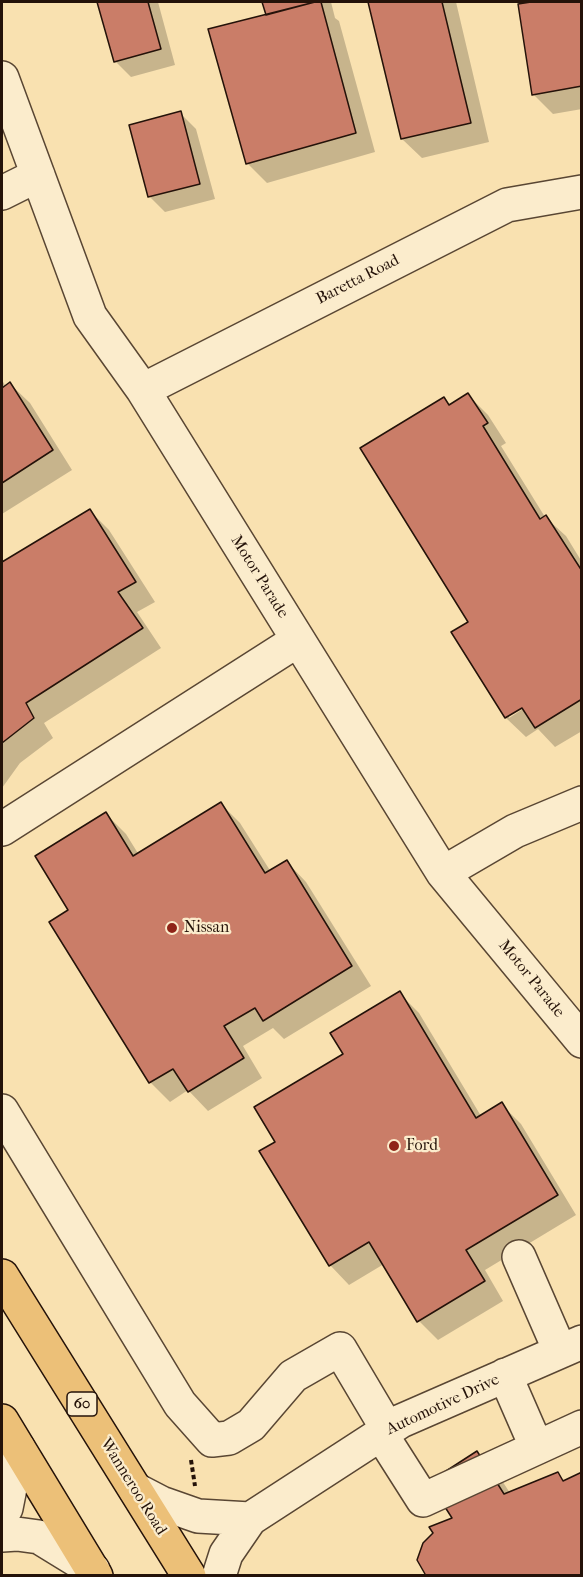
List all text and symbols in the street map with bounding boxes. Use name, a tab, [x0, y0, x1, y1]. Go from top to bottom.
street label: Baretta Road	[313, 251, 403, 309]
street label: Motor Parade	[226, 532, 292, 622]
place label: Nissan	[184, 918, 229, 938]
marker: Nissan	[165, 921, 179, 935]
street label: Motor Parade	[494, 936, 568, 1022]
place label: Ford	[406, 1136, 438, 1156]
marker: Ford	[387, 1139, 401, 1153]
street label: Automotive Drive	[383, 1370, 503, 1440]
road number: 60	[67, 1392, 97, 1416]
street label: Wanneroo Road	[96, 1435, 170, 1539]

